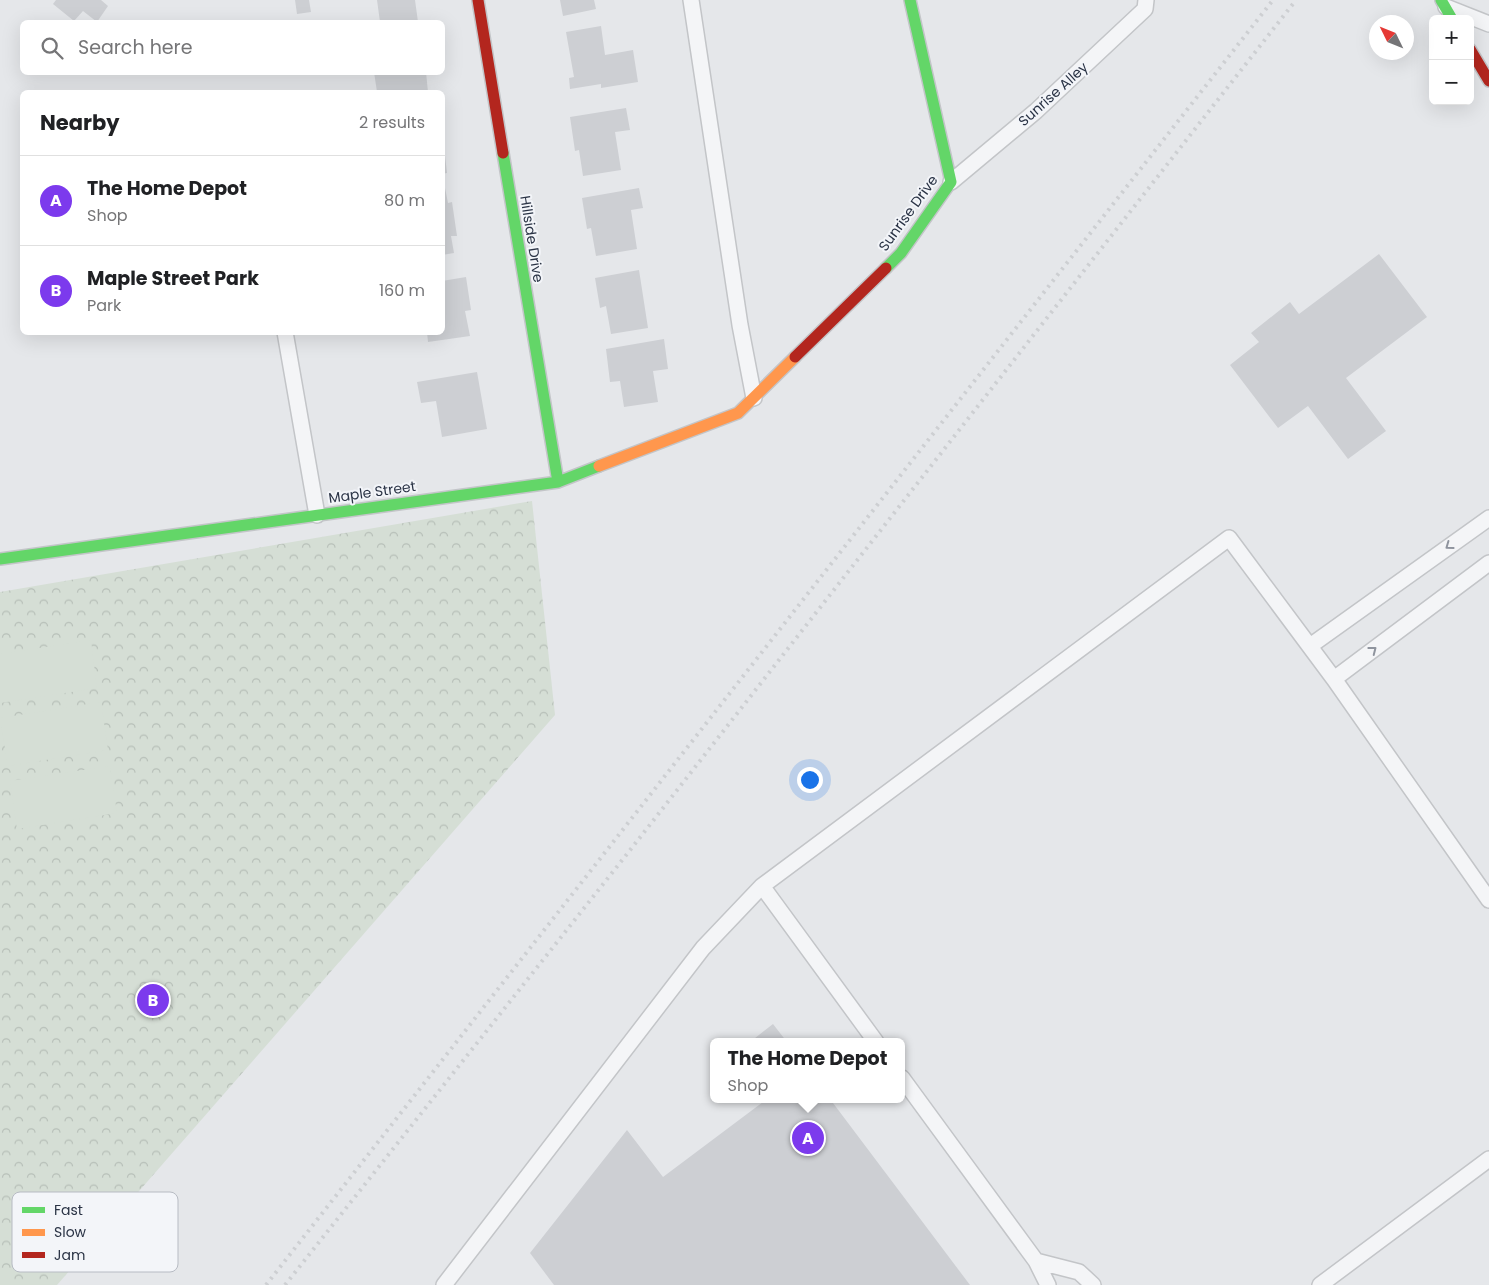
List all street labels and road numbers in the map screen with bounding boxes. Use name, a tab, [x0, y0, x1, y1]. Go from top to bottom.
street label: Sunrise Alley	[1014, 57, 1092, 131]
street label: Sunrise Drive	[874, 171, 943, 255]
street label: Hillside Drive	[515, 194, 549, 284]
street label: Maple Street	[327, 476, 417, 508]

